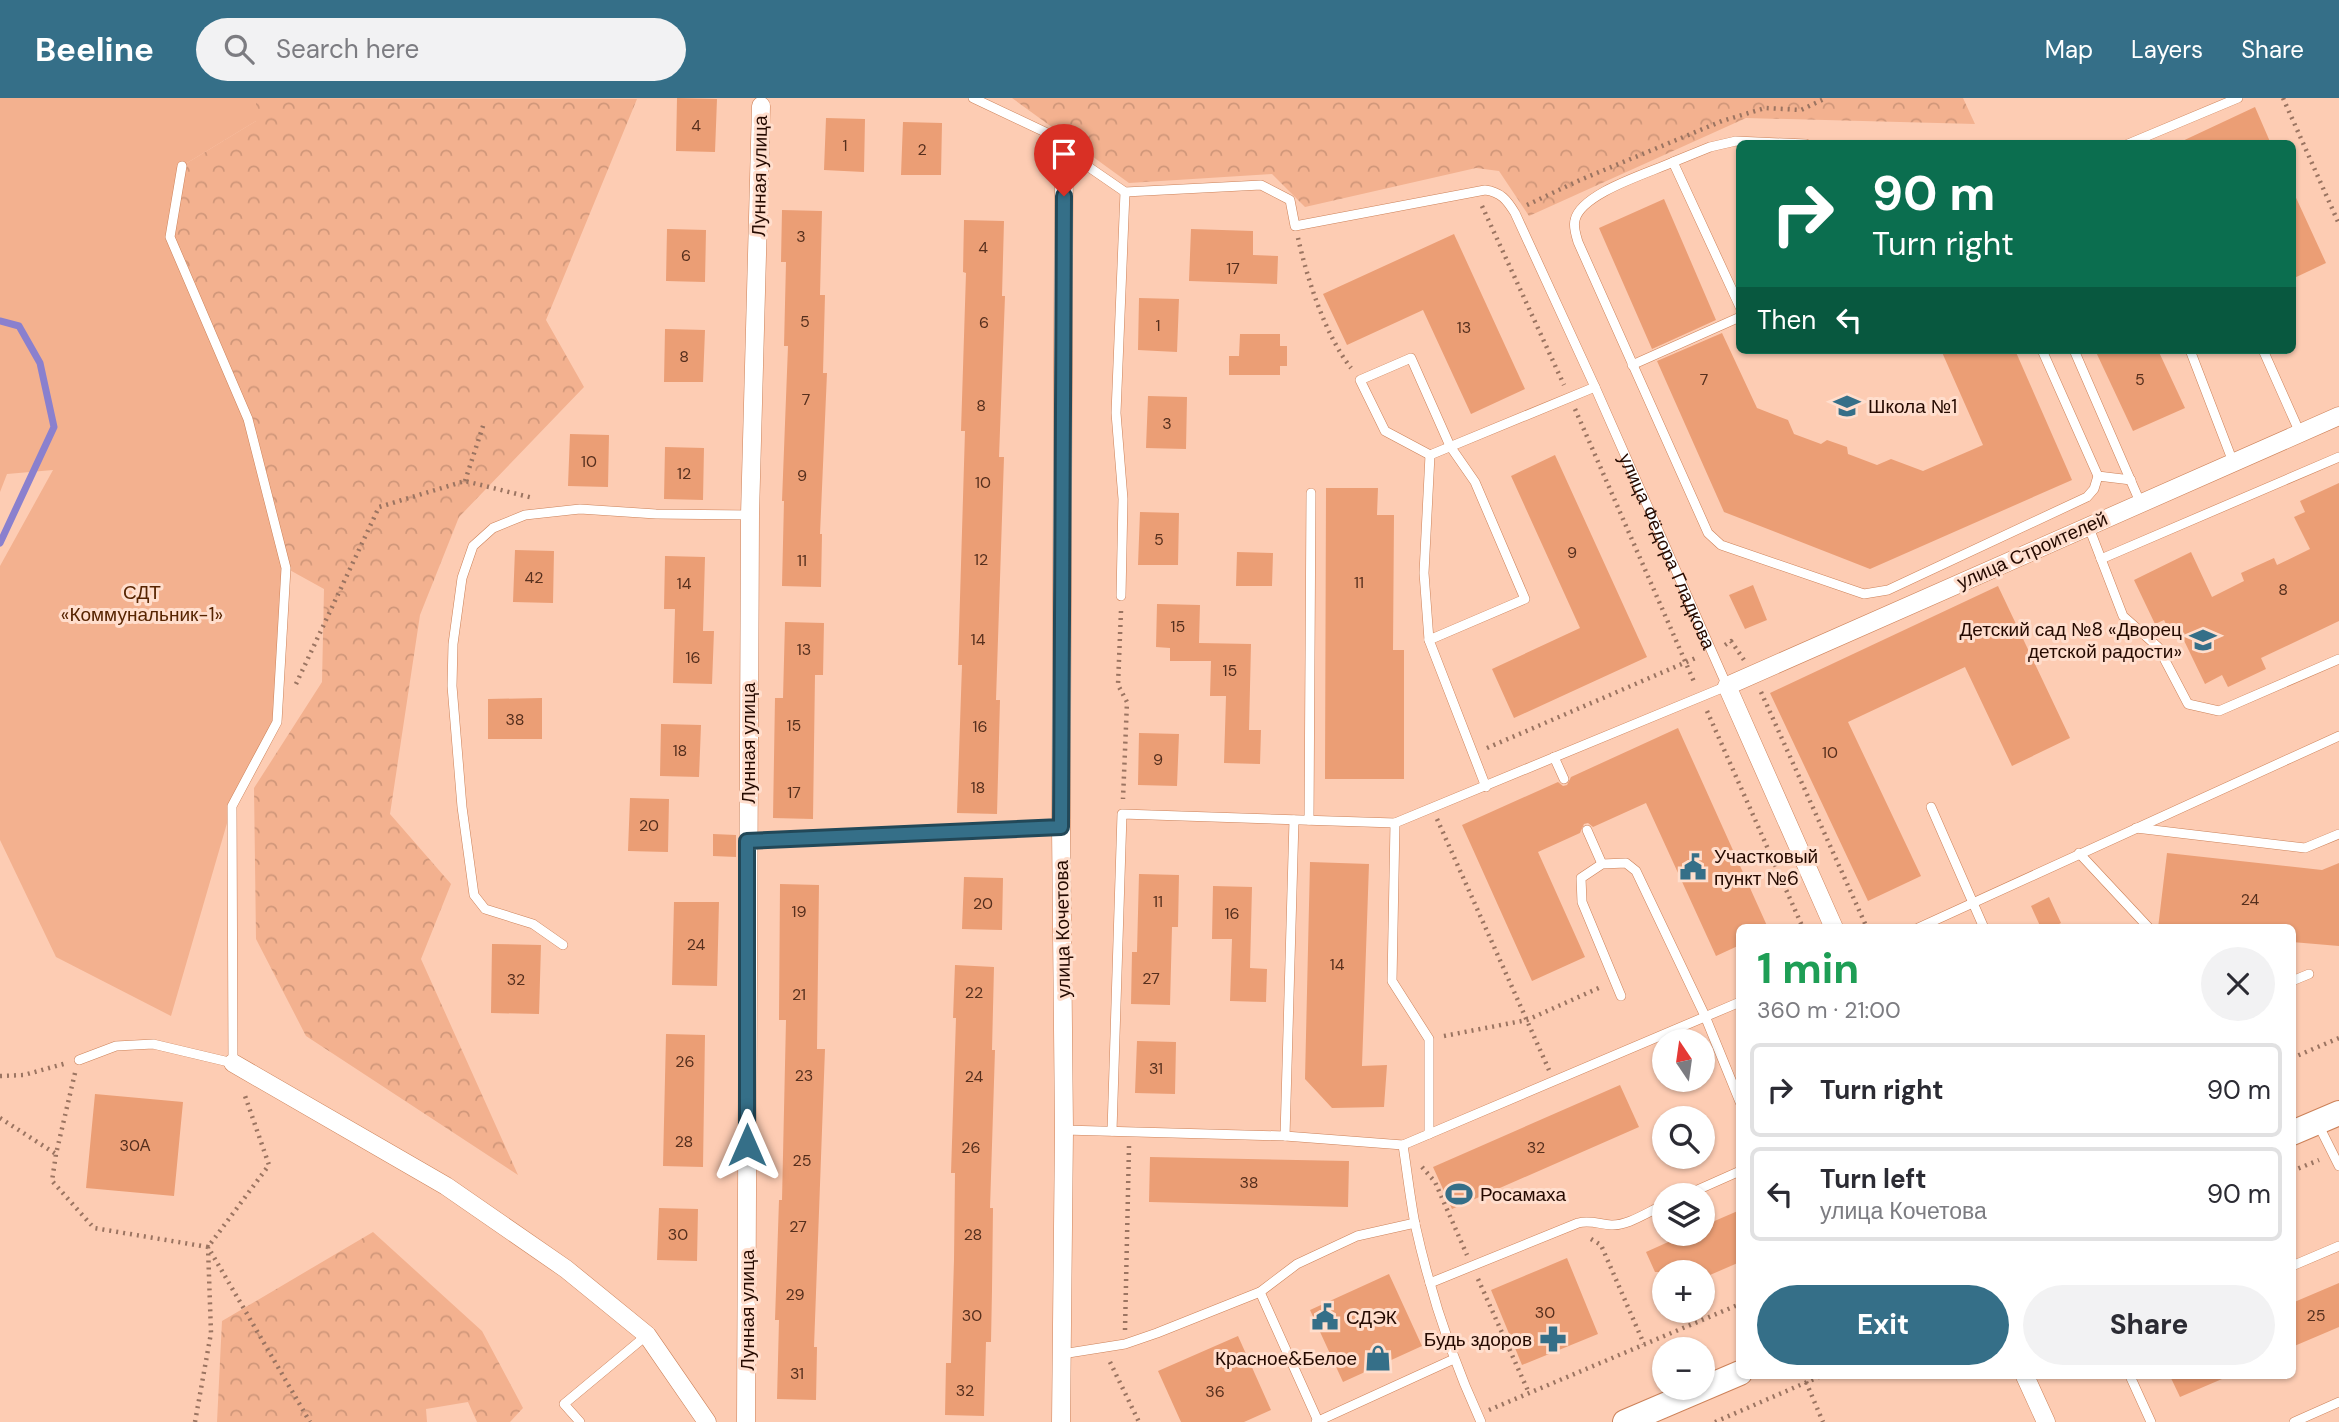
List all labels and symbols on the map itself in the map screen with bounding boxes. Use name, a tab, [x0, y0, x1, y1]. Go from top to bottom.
house number: 4	[691, 115, 701, 136]
street label: Лунная улица	[746, 115, 773, 237]
pin	[1034, 124, 1094, 196]
house number: 1	[843, 135, 848, 156]
house number: 2	[917, 139, 927, 160]
house number: 3	[796, 226, 806, 247]
house number: 4	[978, 237, 988, 258]
house number: 6	[681, 245, 691, 266]
house number: 17	[1226, 258, 1240, 279]
house number: 5	[800, 311, 810, 332]
house number: 6	[979, 312, 989, 333]
house number: 1	[1156, 315, 1161, 336]
house number: 13	[1457, 317, 1471, 338]
house number: 8	[679, 346, 689, 367]
house number: 7	[1700, 369, 1708, 390]
house number: 5	[2135, 369, 2145, 390]
house number: 7	[802, 389, 810, 410]
school or university icon: Школа №1	[1832, 391, 1862, 421]
place label: Школа №1	[1868, 394, 1957, 419]
house number: 8	[976, 395, 986, 416]
house number: 3	[1162, 413, 1172, 434]
street label: улица Фёдора Гладкова	[1613, 449, 1721, 654]
house number: 10	[581, 451, 597, 472]
house number: 12	[677, 463, 691, 484]
house number: 9	[797, 465, 807, 486]
house number: 10	[975, 472, 991, 493]
street label: улица Строителей	[1953, 506, 2111, 595]
house number: 5	[1154, 529, 1164, 550]
house number: 9	[1567, 542, 1577, 563]
house number: 12	[974, 549, 988, 570]
house number: 11	[797, 550, 807, 571]
house number: 42	[525, 567, 543, 588]
house number: 11	[1354, 572, 1364, 593]
house number: 14	[677, 573, 692, 594]
house number: 8	[2278, 579, 2288, 600]
park label: СДТ «Коммунальник-1»	[61, 580, 223, 627]
house number: 15	[1171, 616, 1185, 637]
place label: Детский сад №8 «Дворец детской радости»	[1959, 617, 2182, 664]
school or university icon: Детский сад №8 «Дворец детской радости»	[2188, 625, 2218, 655]
house number: 14	[971, 629, 986, 650]
house number: 13	[797, 639, 811, 660]
house number: 16	[685, 647, 701, 668]
house number: 15	[1223, 660, 1237, 681]
street label: Лунная улица	[736, 682, 761, 804]
house number: 38	[505, 709, 525, 730]
house number: 15	[787, 715, 801, 736]
house number: 16	[972, 716, 988, 737]
house number: 18	[673, 740, 687, 761]
house number: 10	[1822, 742, 1838, 763]
house number: 9	[1153, 749, 1163, 770]
house number: 18	[971, 777, 985, 798]
house number: 17	[787, 782, 801, 803]
house number: 20	[639, 815, 659, 836]
place label: Участковый пункт №6	[1714, 844, 1818, 891]
public building icon: Участковый пункт №6	[1678, 852, 1708, 882]
street label: улица Кочетова	[1049, 859, 1076, 998]
house number: 24	[2241, 889, 2260, 910]
house number: 11	[1153, 891, 1163, 912]
house number: 20	[973, 893, 993, 914]
house number: 19	[791, 901, 807, 922]
house number: 16	[1224, 903, 1240, 924]
house number: 24	[687, 934, 706, 955]
house number: 14	[1330, 954, 1345, 975]
house number: 27	[1142, 968, 1160, 989]
house number: 32	[507, 969, 525, 990]
house number: 22	[965, 982, 983, 1003]
house number: 21	[792, 984, 806, 1005]
north arrow	[1652, 1029, 1715, 1092]
house number: 26	[675, 1051, 695, 1072]
house number: 31	[1149, 1058, 1163, 1079]
house number: 23	[795, 1065, 813, 1086]
house number: 24	[965, 1066, 984, 1087]
position arrow	[710, 1108, 784, 1182]
house number: 28	[675, 1131, 693, 1152]
house number: 30А	[119, 1135, 151, 1156]
house number: 26	[961, 1137, 981, 1158]
house number: 32	[1527, 1137, 1545, 1158]
house number: 25	[793, 1150, 811, 1171]
house number: 38	[1239, 1172, 1259, 1193]
sports icon: Росамаха	[1444, 1179, 1474, 1209]
place label: Росамаха	[1480, 1182, 1566, 1207]
house number: 27	[789, 1216, 807, 1237]
house number: 30	[668, 1224, 688, 1245]
house number: 28	[964, 1224, 982, 1245]
street label: Лунная улица	[735, 1249, 760, 1371]
house number: 29	[785, 1284, 805, 1305]
public building icon: СДЭК	[1310, 1302, 1340, 1332]
house number: 30	[1535, 1302, 1555, 1323]
house number: 30	[962, 1305, 982, 1326]
place label: СДЭК	[1346, 1305, 1397, 1330]
house number: 25	[2307, 1305, 2325, 1326]
pharmacy icon: Будь здоров	[1538, 1324, 1568, 1354]
place label: Будь здоров	[1424, 1327, 1532, 1352]
shop icon: Красное&Белое	[1363, 1343, 1393, 1373]
place label: Красное&Белое	[1215, 1346, 1357, 1371]
house number: 31	[790, 1363, 804, 1384]
house number: 32	[956, 1380, 974, 1401]
house number: 36	[1205, 1381, 1225, 1402]

